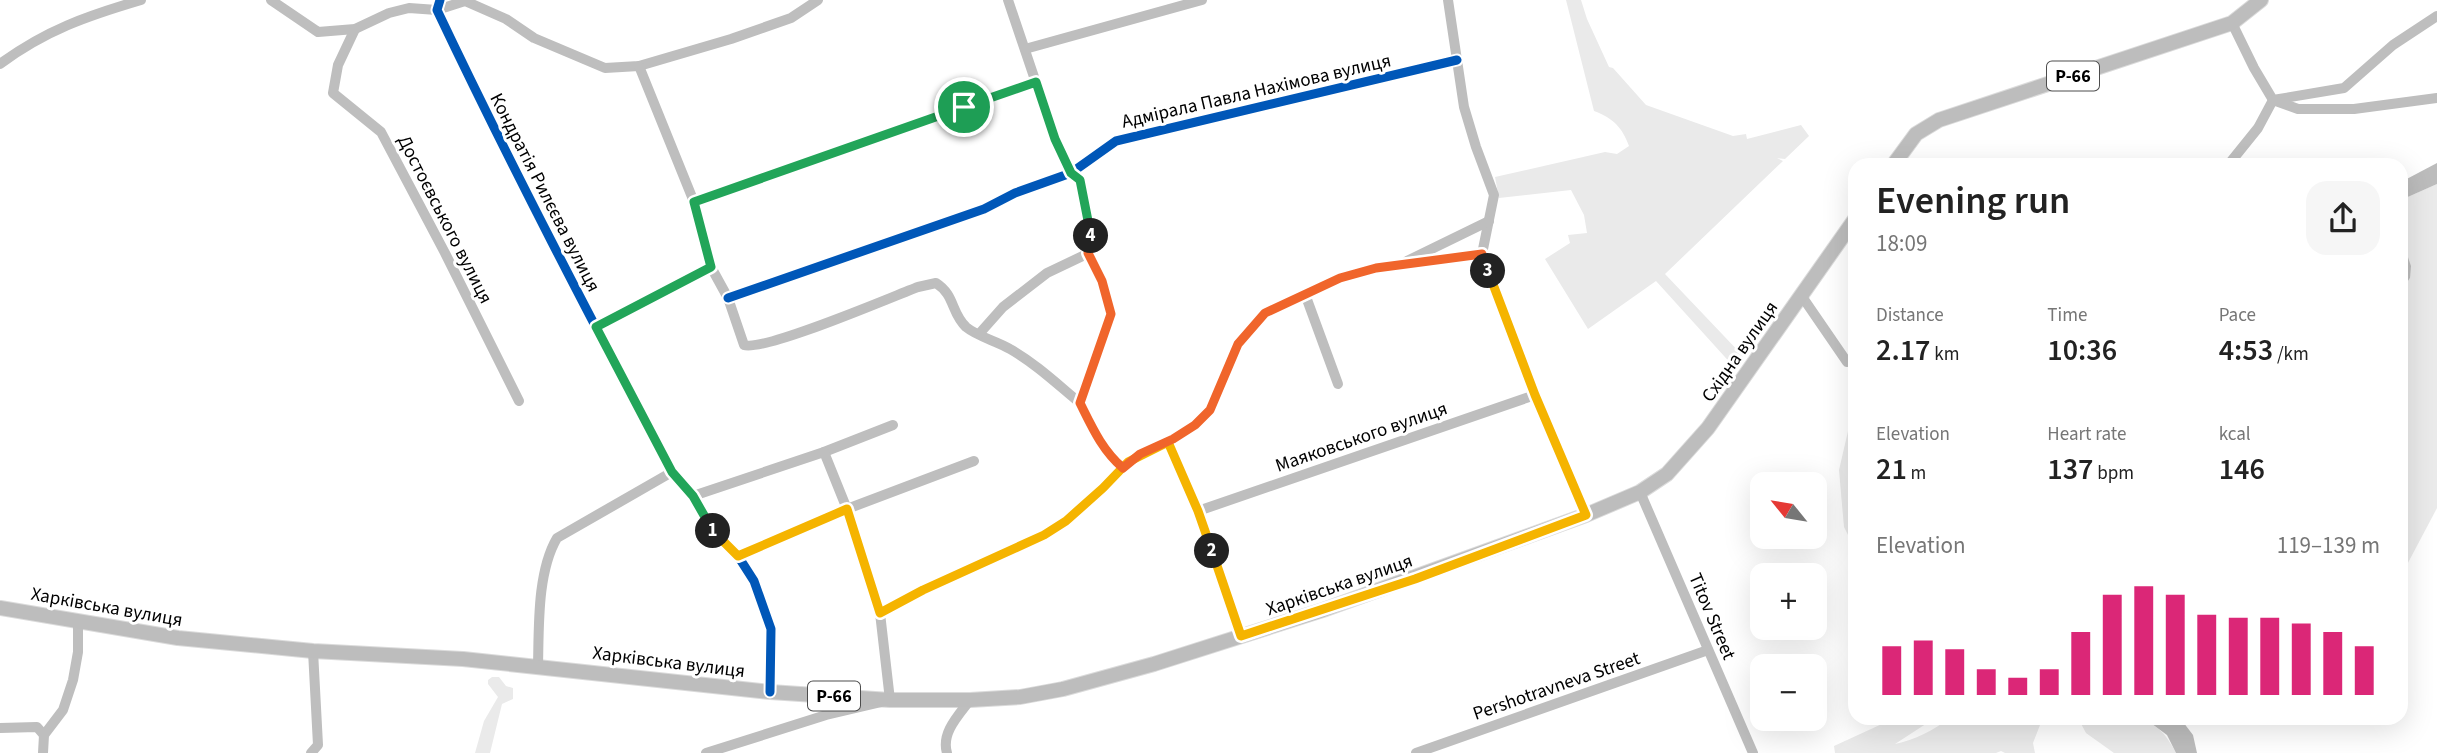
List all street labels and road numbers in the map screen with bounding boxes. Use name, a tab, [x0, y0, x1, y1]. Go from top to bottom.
street label: Адмірала Павла Нахімова вулиця	[1119, 47, 1394, 136]
road number: Р-66	[2047, 62, 2099, 90]
street label: Кондратія Рилєєва вулиця	[483, 89, 607, 297]
street label: Достоєвського вулиця	[390, 131, 499, 309]
street label: Східна вулиця	[1695, 296, 1785, 408]
street label: Маяковського вулиця	[1272, 395, 1451, 480]
street label: Харківська вулиця	[1263, 548, 1416, 623]
street label: Titov Street	[1681, 569, 1742, 665]
street label: Харківська вулиця	[29, 581, 185, 634]
street label: Харківська вулиця	[591, 640, 747, 685]
street label: Pershotravneva Street	[1469, 645, 1644, 728]
road number: Р-66	[808, 682, 860, 710]

